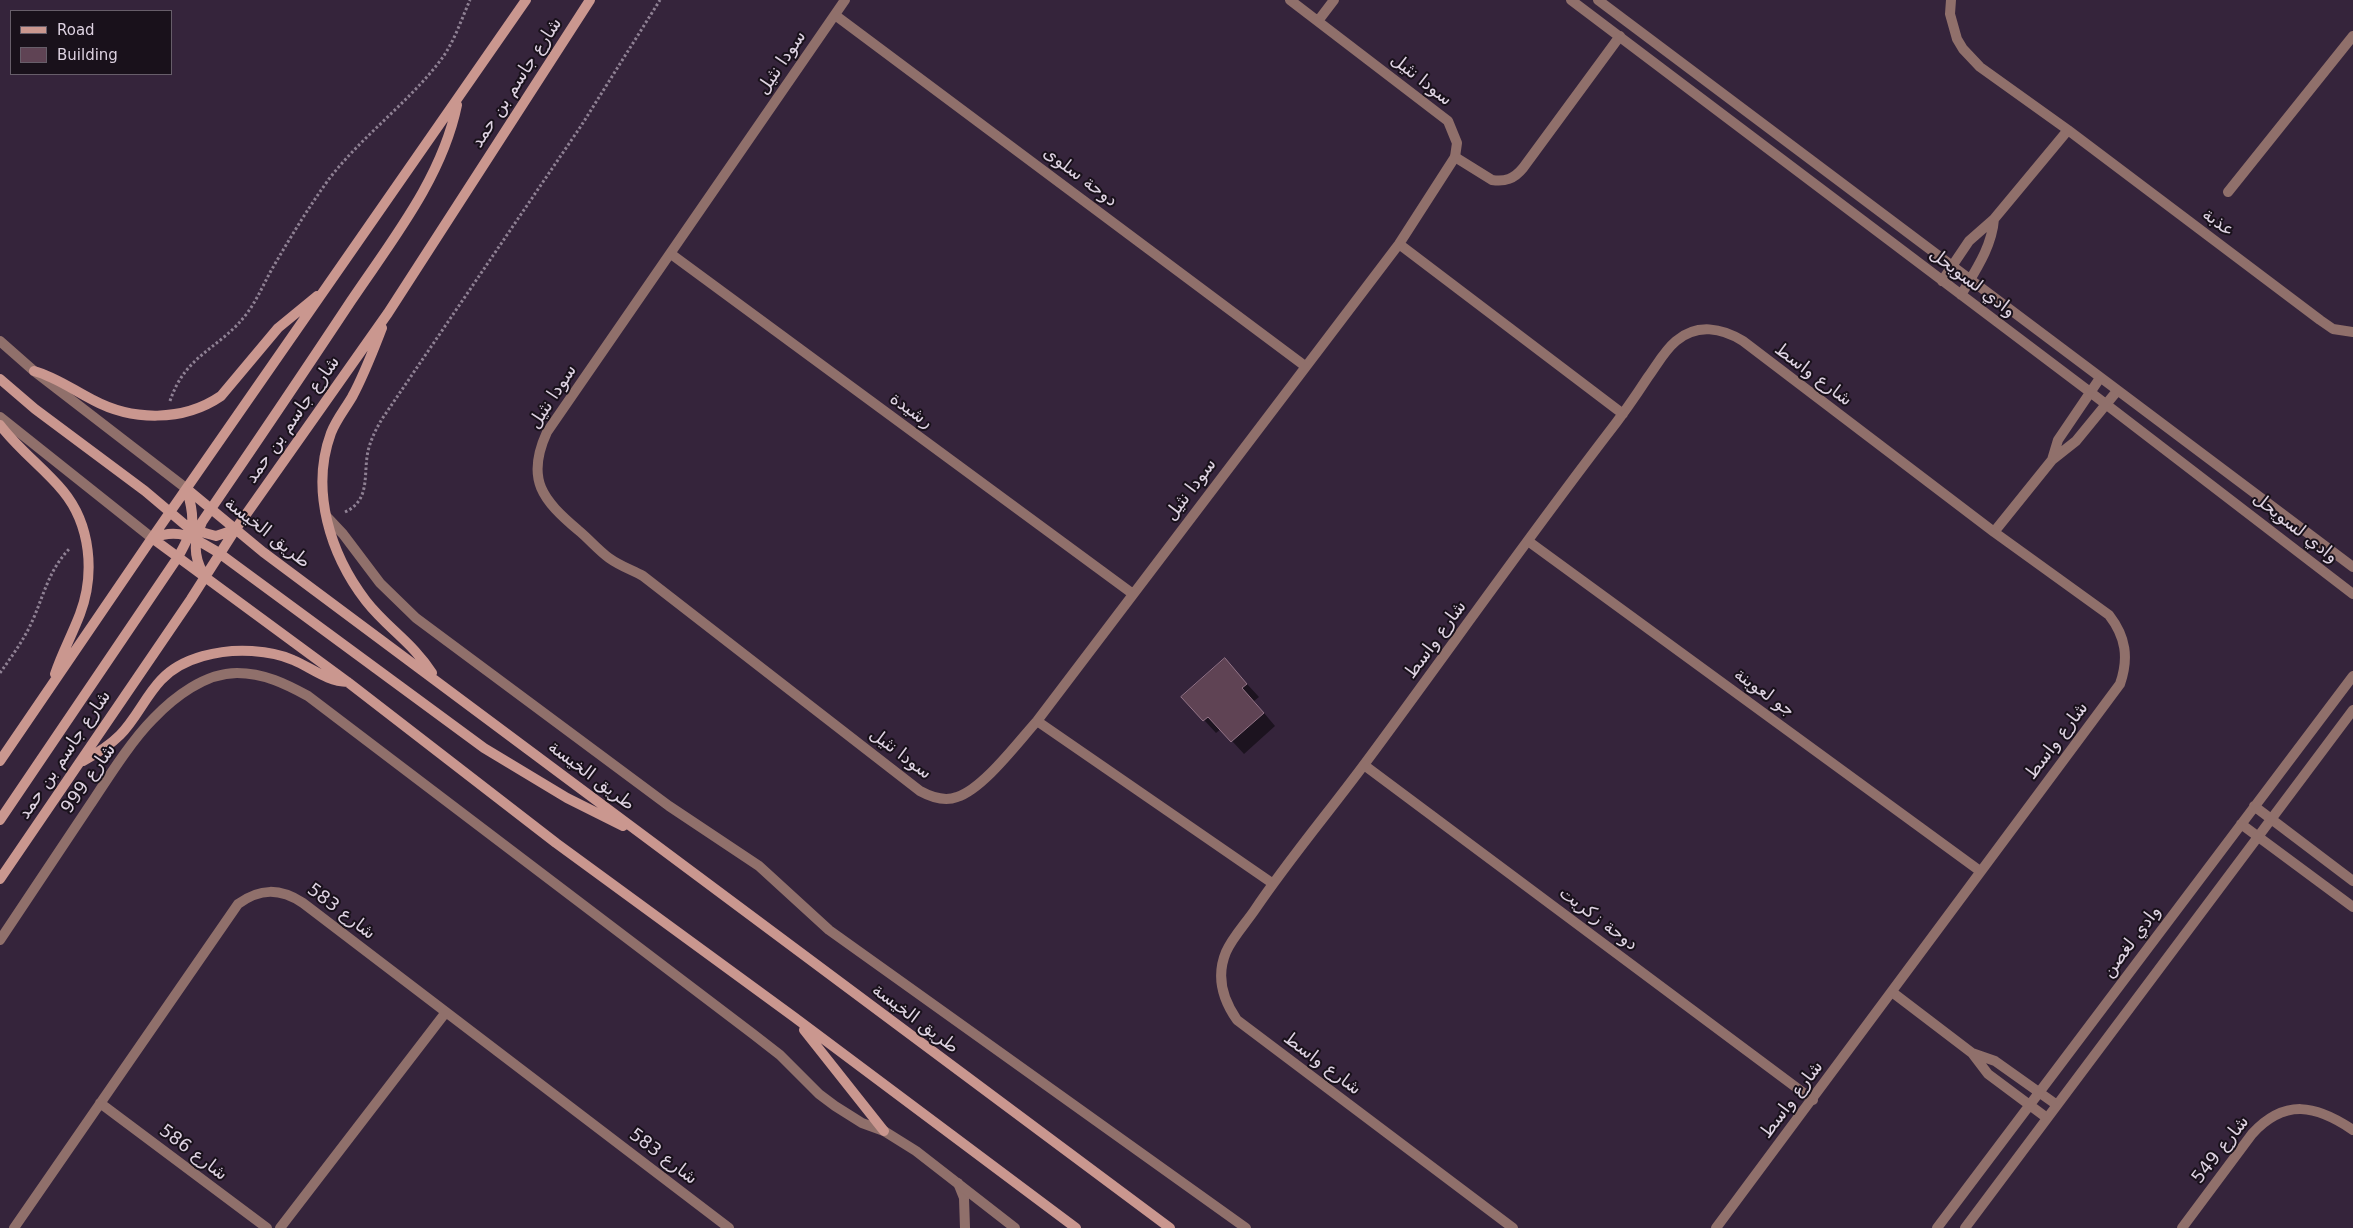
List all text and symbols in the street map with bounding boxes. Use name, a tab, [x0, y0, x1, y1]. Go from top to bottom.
legend	[10, 10, 172, 75]
street label: شارع جاسم بن حمد	[467, 14, 567, 152]
text: Road	[57, 21, 95, 39]
street label: سودا نثيل	[753, 27, 811, 99]
text: Building	[57, 46, 118, 64]
street label: سودا نثيل	[1386, 49, 1456, 111]
street label: دوحة سلوى	[1039, 142, 1121, 212]
street label: عذبة	[2198, 204, 2238, 242]
street label: وادي لسويحل	[1925, 243, 2019, 323]
street label: شارع واسط	[1770, 339, 1856, 411]
street label: شارع جاسم بن حمد	[241, 352, 345, 488]
street label: سودا نثيل	[524, 361, 582, 433]
street label: رشيدة	[885, 388, 937, 434]
street label: سودا نثيل	[1161, 455, 1221, 525]
street label: وادي لسويحل	[2248, 488, 2342, 568]
street label: طريق الخيسة	[220, 493, 314, 573]
street label: شارع واسط	[1400, 597, 1472, 683]
street label: جو لعوينة	[1729, 664, 1799, 722]
street label: شارع جاسم بن حمد	[14, 687, 116, 823]
street label: شارع واسط	[2021, 698, 2093, 784]
street label: سودا نثيل	[865, 724, 935, 784]
street label: طريق الخيسة	[543, 736, 639, 816]
street label: شارع 999	[57, 740, 121, 818]
street label: شارع 583	[303, 879, 379, 945]
street label: دوحة زكريت	[1554, 882, 1642, 956]
street label: وادي لغصن	[2098, 902, 2166, 982]
street label: طريق الخيسة	[867, 979, 963, 1059]
street label: شارع واسط	[1279, 1028, 1365, 1100]
street label: شارع واسط	[1756, 1057, 1828, 1143]
street label: شارع 549	[2188, 1112, 2254, 1188]
street label: شارع 586	[155, 1120, 231, 1186]
street label: شارع 583	[625, 1124, 701, 1190]

